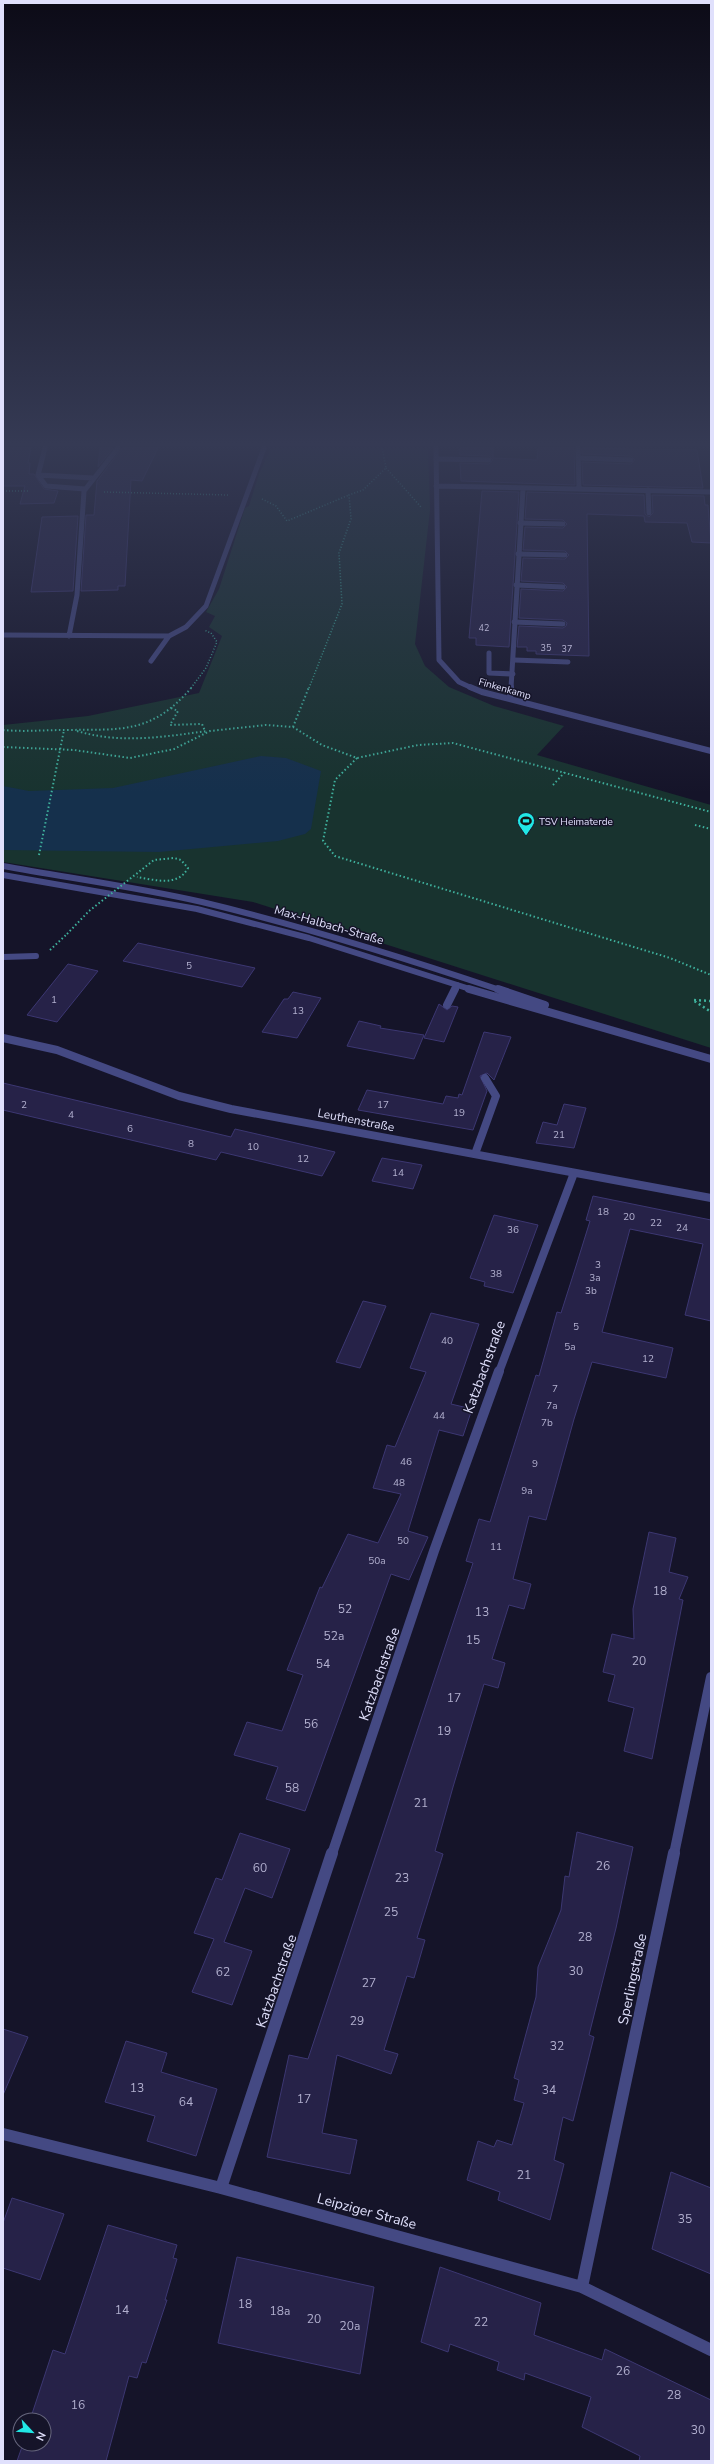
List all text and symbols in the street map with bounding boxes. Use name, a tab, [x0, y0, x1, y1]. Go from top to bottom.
house number: 42	[479, 622, 489, 634]
house number: 35	[541, 642, 551, 654]
house number: 37	[562, 643, 572, 655]
street label: Finkenkamp	[477, 675, 533, 703]
sports icon: TSV Heimaterde	[516, 811, 536, 836]
place label: TSV Heimaterde	[539, 815, 613, 829]
street label: Max-Halbach-Straße	[272, 902, 386, 948]
house number: 5	[186, 959, 192, 973]
house number: 1	[51, 993, 57, 1007]
house number: 13	[292, 1004, 304, 1018]
house number: 2	[21, 1098, 27, 1112]
house number: 17	[377, 1098, 389, 1112]
street label: Leuthenstraße	[316, 1105, 396, 1135]
house number: 19	[453, 1106, 465, 1120]
house number: 4	[68, 1108, 74, 1122]
house number: 6	[127, 1122, 133, 1136]
house number: 21	[553, 1128, 565, 1142]
house number: 8	[188, 1137, 194, 1151]
house number: 10	[247, 1140, 259, 1154]
house number: 12	[297, 1152, 309, 1166]
house number: 14	[392, 1166, 404, 1180]
house number: 18	[597, 1205, 609, 1219]
house number: 20	[623, 1210, 635, 1224]
house number: 22	[650, 1216, 662, 1230]
house number: 24	[676, 1221, 688, 1235]
house number: 36	[507, 1223, 519, 1237]
house number: 3	[595, 1258, 601, 1272]
house number: 38	[490, 1267, 502, 1281]
house number: 3a	[589, 1271, 601, 1285]
house number: 3b	[585, 1284, 597, 1298]
street label: Katzbachstraße	[459, 1318, 510, 1416]
house number: 5	[573, 1320, 579, 1334]
house number: 40	[441, 1334, 453, 1348]
house number: 5a	[564, 1340, 576, 1354]
house number: 12	[642, 1352, 654, 1366]
house number: 7	[552, 1382, 558, 1396]
house number: 7a	[546, 1399, 558, 1413]
house number: 44	[433, 1409, 445, 1423]
house number: 7b	[541, 1416, 553, 1430]
house number: 46	[400, 1455, 412, 1469]
house number: 9	[532, 1457, 538, 1471]
house number: 48	[393, 1476, 405, 1490]
house number: 9a	[521, 1484, 533, 1498]
house number: 50	[397, 1534, 409, 1548]
house number: 11	[490, 1540, 502, 1554]
house number: 50a	[368, 1554, 386, 1568]
house number: 18	[653, 1583, 667, 1599]
house number: 52	[338, 1601, 352, 1617]
house number: 13	[475, 1604, 489, 1620]
street label: Katzbachstraße	[355, 1625, 404, 1723]
house number: 52a	[324, 1628, 344, 1644]
house number: 15	[466, 1632, 480, 1648]
house number: 20	[632, 1653, 646, 1669]
house number: 54	[316, 1656, 330, 1672]
house number: 17	[447, 1690, 461, 1706]
house number: 56	[304, 1716, 318, 1732]
house number: 19	[437, 1723, 451, 1739]
house number: 58	[285, 1780, 299, 1796]
house number: 21	[414, 1795, 428, 1811]
house number: 26	[596, 1858, 610, 1874]
house number: 60	[253, 1860, 267, 1876]
house number: 23	[395, 1870, 409, 1886]
house number: 25	[384, 1904, 398, 1920]
house number: 28	[578, 1929, 592, 1945]
street label: Katzbachstraße	[252, 1932, 301, 2030]
street label: Sperlingstraße	[614, 1932, 651, 2026]
house number: 30	[569, 1963, 583, 1979]
house number: 62	[216, 1964, 230, 1980]
house number: 27	[362, 1975, 376, 1991]
house number: 29	[350, 2013, 364, 2029]
house number: 32	[550, 2038, 564, 2054]
house number: 13	[130, 2080, 144, 2096]
house number: 34	[542, 2082, 556, 2098]
house number: 17	[297, 2091, 311, 2107]
house number: 64	[179, 2094, 193, 2110]
house number: 21	[517, 2167, 531, 2183]
street label: Leipziger Straße	[315, 2189, 419, 2234]
house number: 35	[678, 2211, 692, 2227]
house number: 18	[238, 2296, 252, 2312]
house number: 14	[115, 2302, 129, 2318]
house number: 18a	[270, 2303, 290, 2319]
house number: 20	[307, 2311, 321, 2327]
house number: 22	[474, 2314, 488, 2330]
house number: 20a	[340, 2318, 360, 2334]
house number: 26	[616, 2363, 630, 2379]
house number: 28	[667, 2387, 681, 2403]
house number: 16	[71, 2397, 85, 2413]
north arrow	[12, 2412, 52, 2452]
house number: 30	[691, 2422, 705, 2438]
text: N	[32, 2429, 49, 2443]

